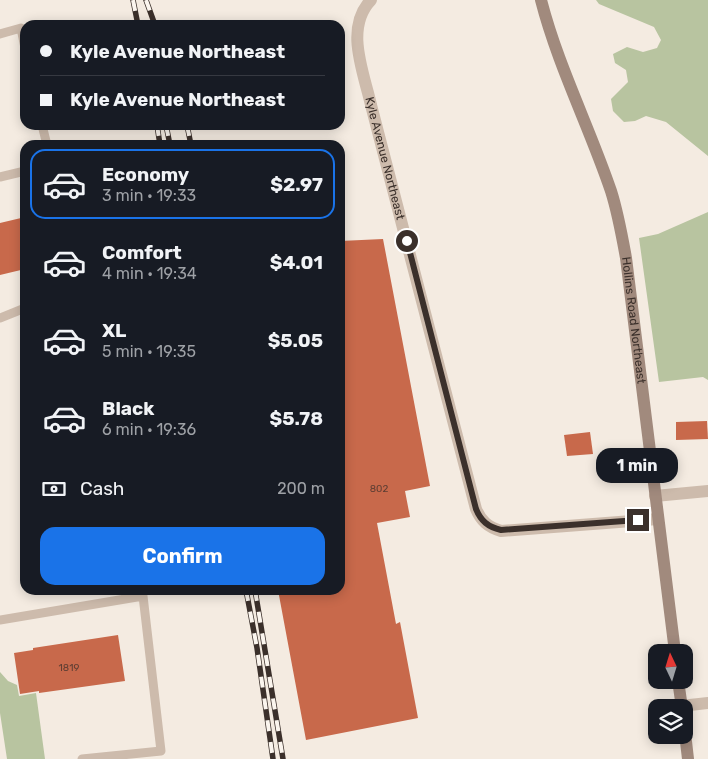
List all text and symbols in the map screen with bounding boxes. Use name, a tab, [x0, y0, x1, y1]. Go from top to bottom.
text: Kyle Avenue Northeast	[70, 40, 285, 63]
text: Kyle Avenue Northeast	[70, 88, 285, 111]
street label: Kyle Avenue Northeast	[362, 95, 408, 222]
icon: car	[42, 162, 87, 207]
text: Economy	[102, 163, 189, 186]
text: $2.97	[270, 173, 323, 196]
text: 3 min · 19:33	[102, 186, 196, 205]
route start	[396, 230, 418, 252]
icon: car	[42, 240, 87, 285]
text: Comfort	[102, 241, 182, 264]
text: $4.01	[270, 251, 323, 274]
street label: Hollins Road Northeast	[619, 256, 649, 385]
text: 4 min · 19:34	[102, 264, 197, 283]
icon: car	[42, 318, 87, 363]
text: XL	[102, 319, 126, 342]
text: $5.05	[268, 329, 323, 352]
text: 5 min · 19:35	[102, 342, 196, 361]
icon: car	[42, 396, 87, 441]
text: Black	[102, 397, 154, 420]
text: $5.78	[270, 407, 323, 430]
text: 6 min · 19:36	[102, 420, 196, 439]
callout: 1 min	[597, 448, 679, 482]
text: 1 min	[617, 456, 657, 475]
icon: cash	[40, 475, 68, 503]
text: Cash	[80, 477, 124, 500]
text: 200 m	[277, 479, 325, 498]
house number: 802	[370, 483, 388, 495]
route end	[627, 509, 649, 531]
button: Confirm	[40, 527, 325, 585]
north arrow	[648, 644, 692, 689]
map controls	[648, 644, 693, 744]
house number: 1819	[59, 662, 79, 674]
button: layers	[648, 699, 693, 744]

